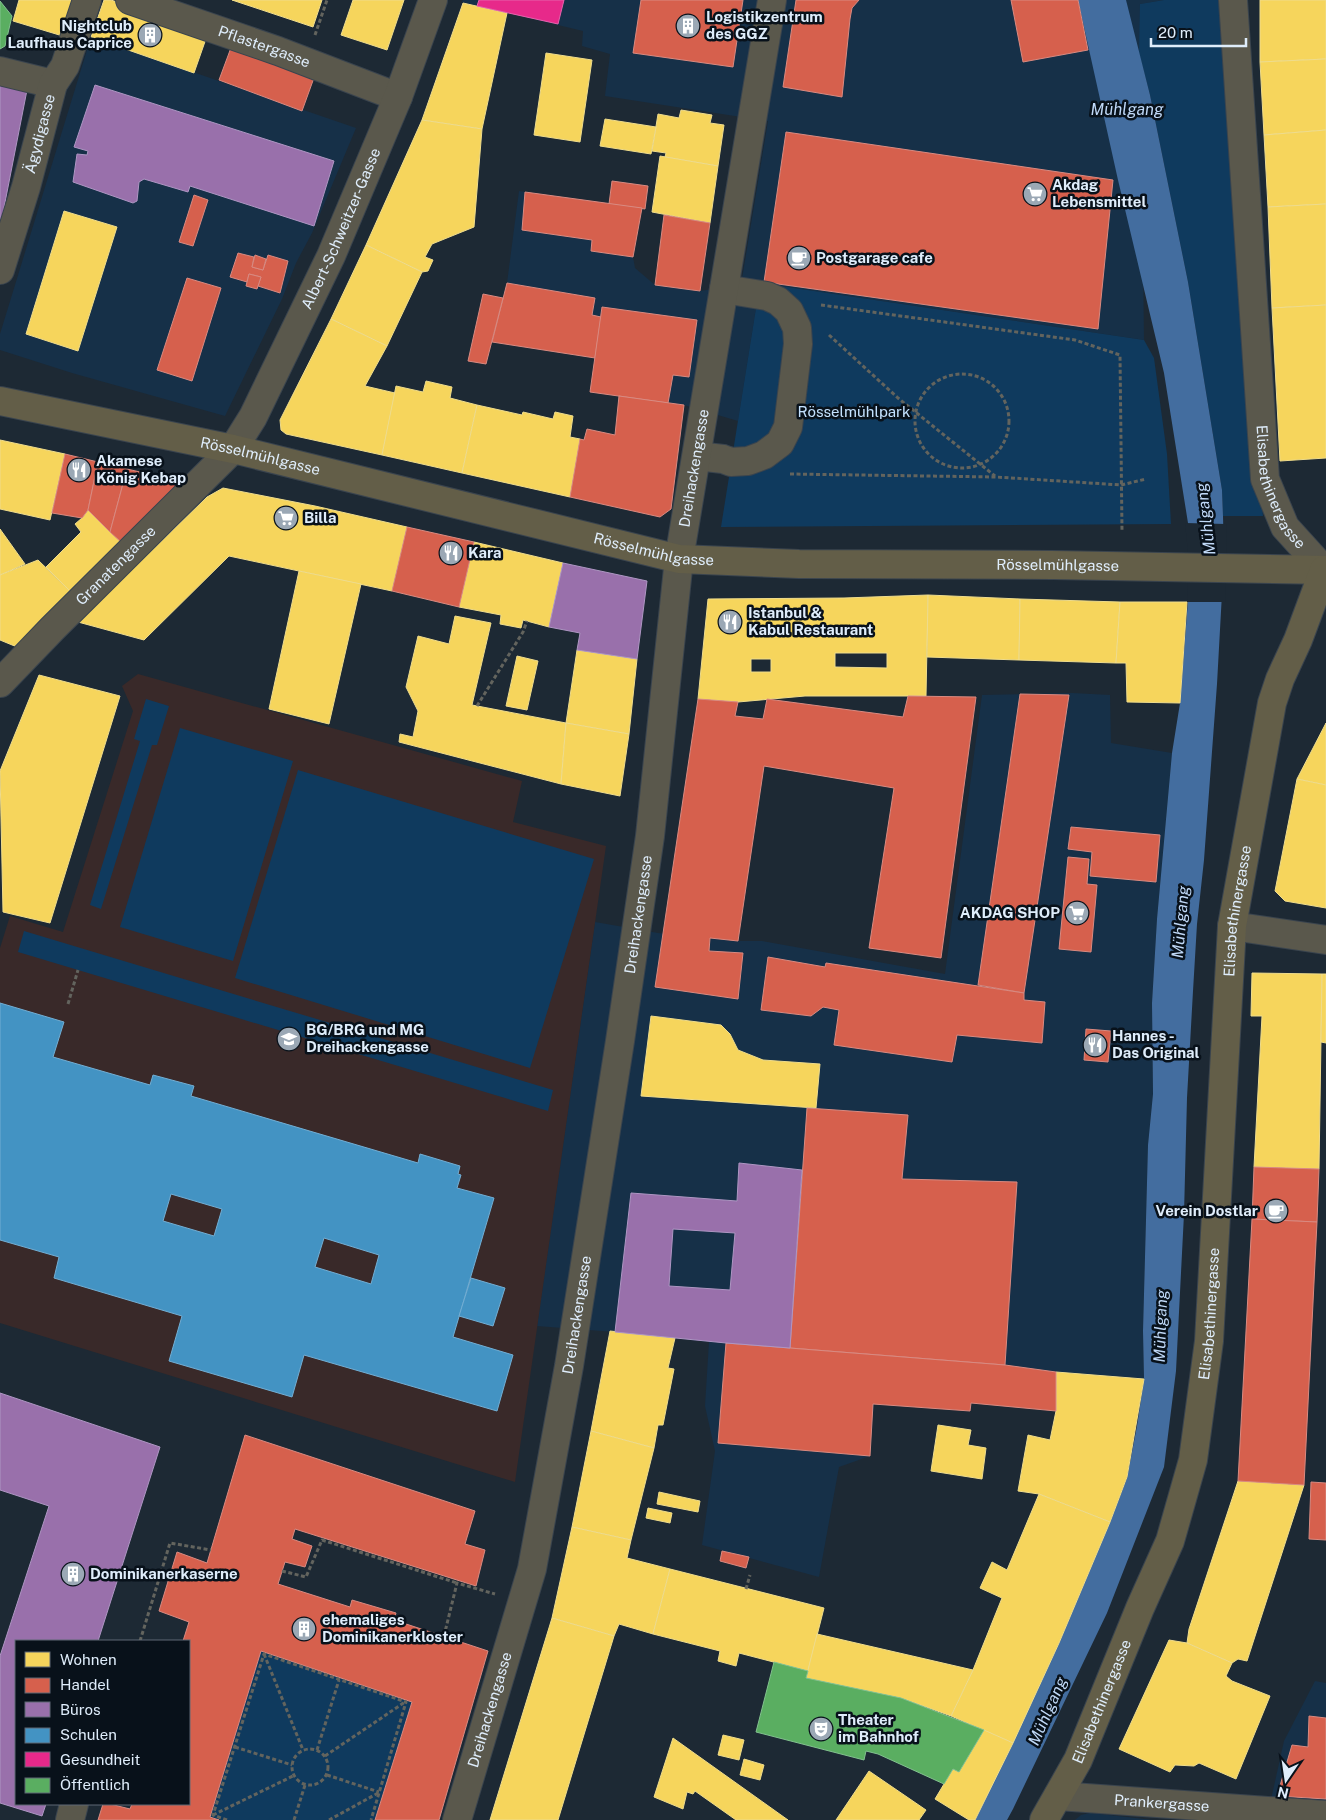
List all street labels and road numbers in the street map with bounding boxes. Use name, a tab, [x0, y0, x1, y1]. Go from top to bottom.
street label: Pflastergasse	[216, 22, 313, 71]
street label: Ägydigasse	[20, 92, 58, 175]
street label: Albert-Schweitzer-Gasse	[298, 145, 384, 312]
street label: Dreihackengasse	[675, 408, 712, 529]
street label: Elisabethinergasse	[1253, 424, 1309, 552]
street label: Rösselmühlgasse	[199, 433, 322, 478]
street label: Granatengasse	[72, 522, 159, 608]
street label: Rösselmühlgasse	[592, 529, 714, 568]
street label: Rösselmühlgasse	[996, 556, 1119, 574]
street label: Elisabethinergasse	[1220, 844, 1254, 977]
street label: Dreihackengasse	[621, 854, 655, 975]
street label: Elisabethinergasse	[1195, 1247, 1222, 1381]
street label: Dreihackengasse	[559, 1254, 594, 1375]
street label: Elisabethinergasse	[1068, 1637, 1134, 1766]
street label: Dreihackengasse	[464, 1650, 515, 1769]
street label: Prankergasse	[1114, 1791, 1210, 1815]

